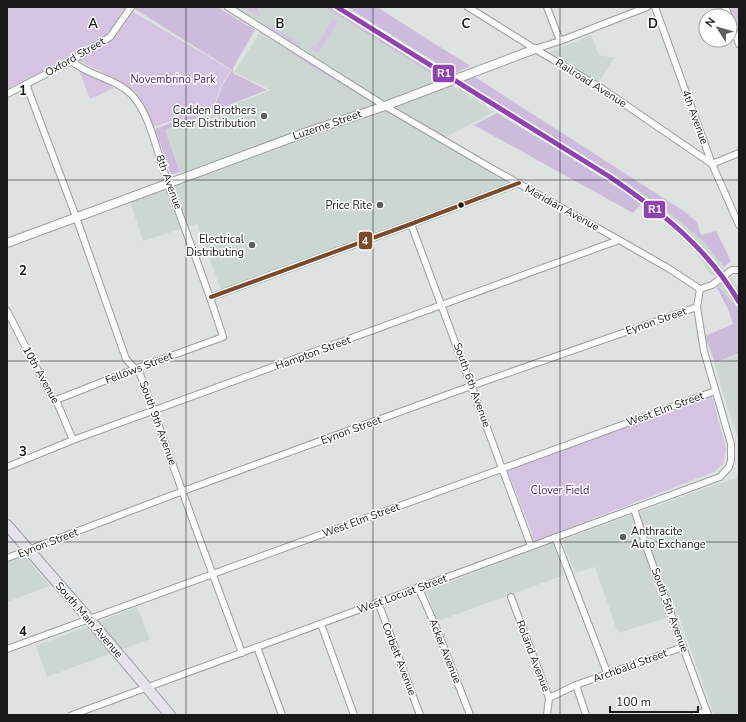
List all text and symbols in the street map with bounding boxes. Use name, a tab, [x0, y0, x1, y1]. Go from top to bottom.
north arrow	[698, 8, 738, 48]
text: N	[702, 14, 719, 30]
text: A	[88, 15, 98, 33]
text: B	[276, 15, 285, 33]
text: C	[462, 15, 471, 33]
text: D	[648, 15, 658, 33]
street label: Oxford Street	[42, 34, 108, 80]
street label: Railroad Avenue	[552, 55, 630, 111]
line badge: R1	[432, 64, 455, 83]
text: R1	[437, 66, 451, 81]
park label: Novembrino Park	[130, 72, 216, 87]
text: 1	[19, 82, 27, 100]
street label: 4th Avenue	[678, 88, 712, 146]
place label: Cadden Brothers Beer Distribution	[172, 103, 256, 131]
street label: Luzerne Street	[291, 106, 363, 144]
marker: Cadden Brothers Beer Distribution	[259, 111, 269, 121]
street label: 8th Avenue	[152, 153, 186, 211]
street label: Meridian Avenue	[522, 181, 602, 235]
place label: Price Rite	[325, 198, 372, 213]
marker: Price Rite	[375, 200, 385, 210]
unlabelled marker	[456, 200, 466, 210]
line badge: R1	[643, 200, 666, 219]
text: R1	[648, 202, 662, 217]
line badge: 4	[358, 231, 373, 250]
place label: Electrical Distributing	[186, 232, 245, 260]
text: 4	[362, 234, 369, 249]
marker: Electrical Distributing	[247, 240, 257, 250]
text: 2	[19, 262, 27, 280]
street label: Eynon Street	[624, 304, 689, 338]
street label: Hampton Street	[273, 332, 353, 374]
street label: South 6th Avenue	[450, 341, 494, 429]
street label: 10th Avenue	[19, 344, 63, 407]
street label: Fellows Street	[103, 348, 175, 388]
street label: South 9th Avenue	[136, 379, 180, 467]
street label: West Elm Street	[624, 388, 706, 430]
street label: Eynon Street	[319, 412, 384, 448]
text: 3	[19, 443, 27, 461]
park label: Clover Field	[531, 483, 589, 498]
street label: West Elm Street	[320, 499, 402, 541]
place label: Anthracite Auto Exchange	[631, 524, 706, 552]
street label: Eynon Street	[16, 525, 80, 561]
marker: Anthracite Auto Exchange	[618, 532, 628, 542]
street label: South 5th Avenue	[648, 566, 692, 654]
street label: West Locust Street	[355, 571, 449, 617]
street label: South Main Avenue	[52, 579, 126, 661]
street label: Acker Avenue	[425, 616, 465, 686]
street label: Roland Avenue	[512, 618, 554, 694]
street label: Corbett Avenue	[378, 620, 420, 698]
text: 4	[19, 623, 27, 641]
street label: Archbald Street	[591, 646, 669, 686]
scale bar	[610, 688, 698, 714]
text: 100 m	[616, 694, 651, 710]

